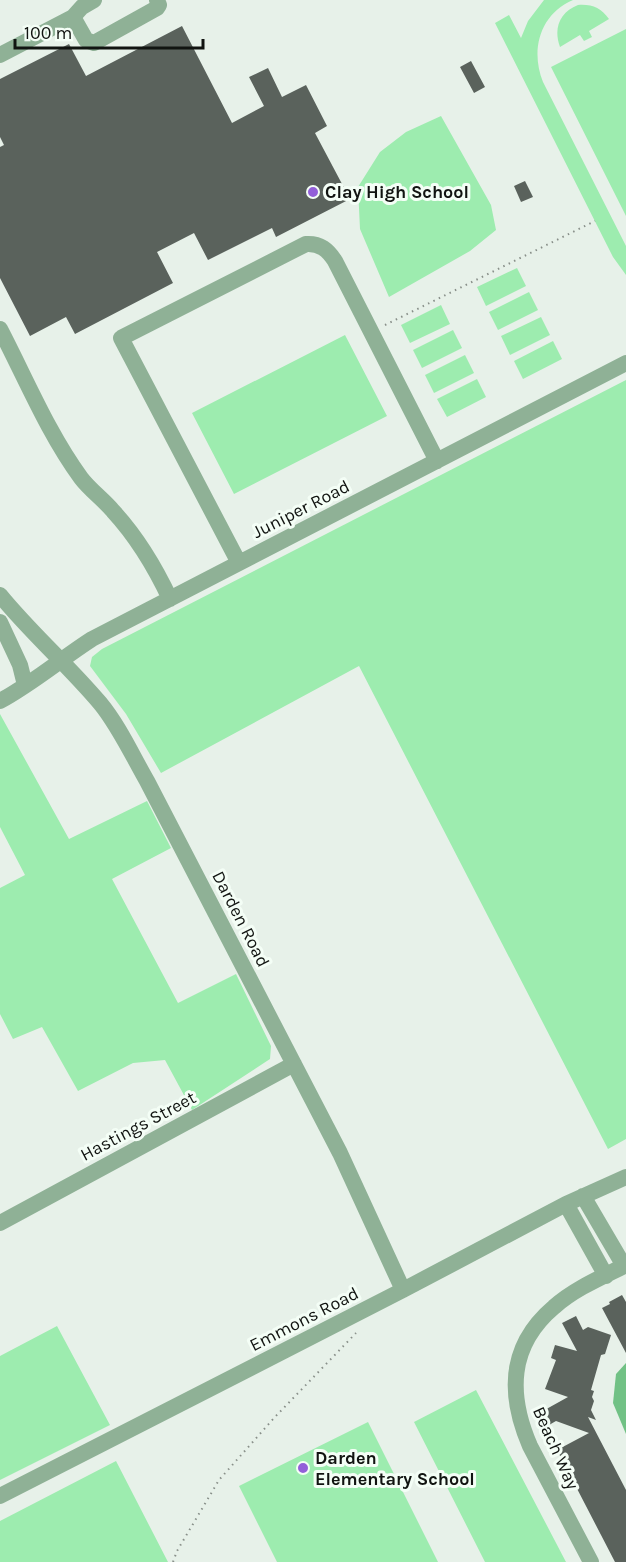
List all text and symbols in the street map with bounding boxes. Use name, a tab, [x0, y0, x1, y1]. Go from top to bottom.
scale bar	[15, 12, 202, 50]
text: 100 m	[24, 22, 72, 44]
place label: Clay High School	[325, 181, 469, 203]
marker: Clay High School	[306, 185, 320, 199]
street label: Juniper Road	[249, 475, 353, 543]
street label: Darden Road	[207, 867, 275, 971]
street label: Hastings Street	[76, 1086, 200, 1166]
street label: Emmons Road	[246, 1282, 362, 1356]
street label: Beach Way	[528, 1403, 584, 1493]
place label: Darden Elementary School	[315, 1447, 475, 1490]
marker: Darden Elementary School	[296, 1461, 310, 1475]

